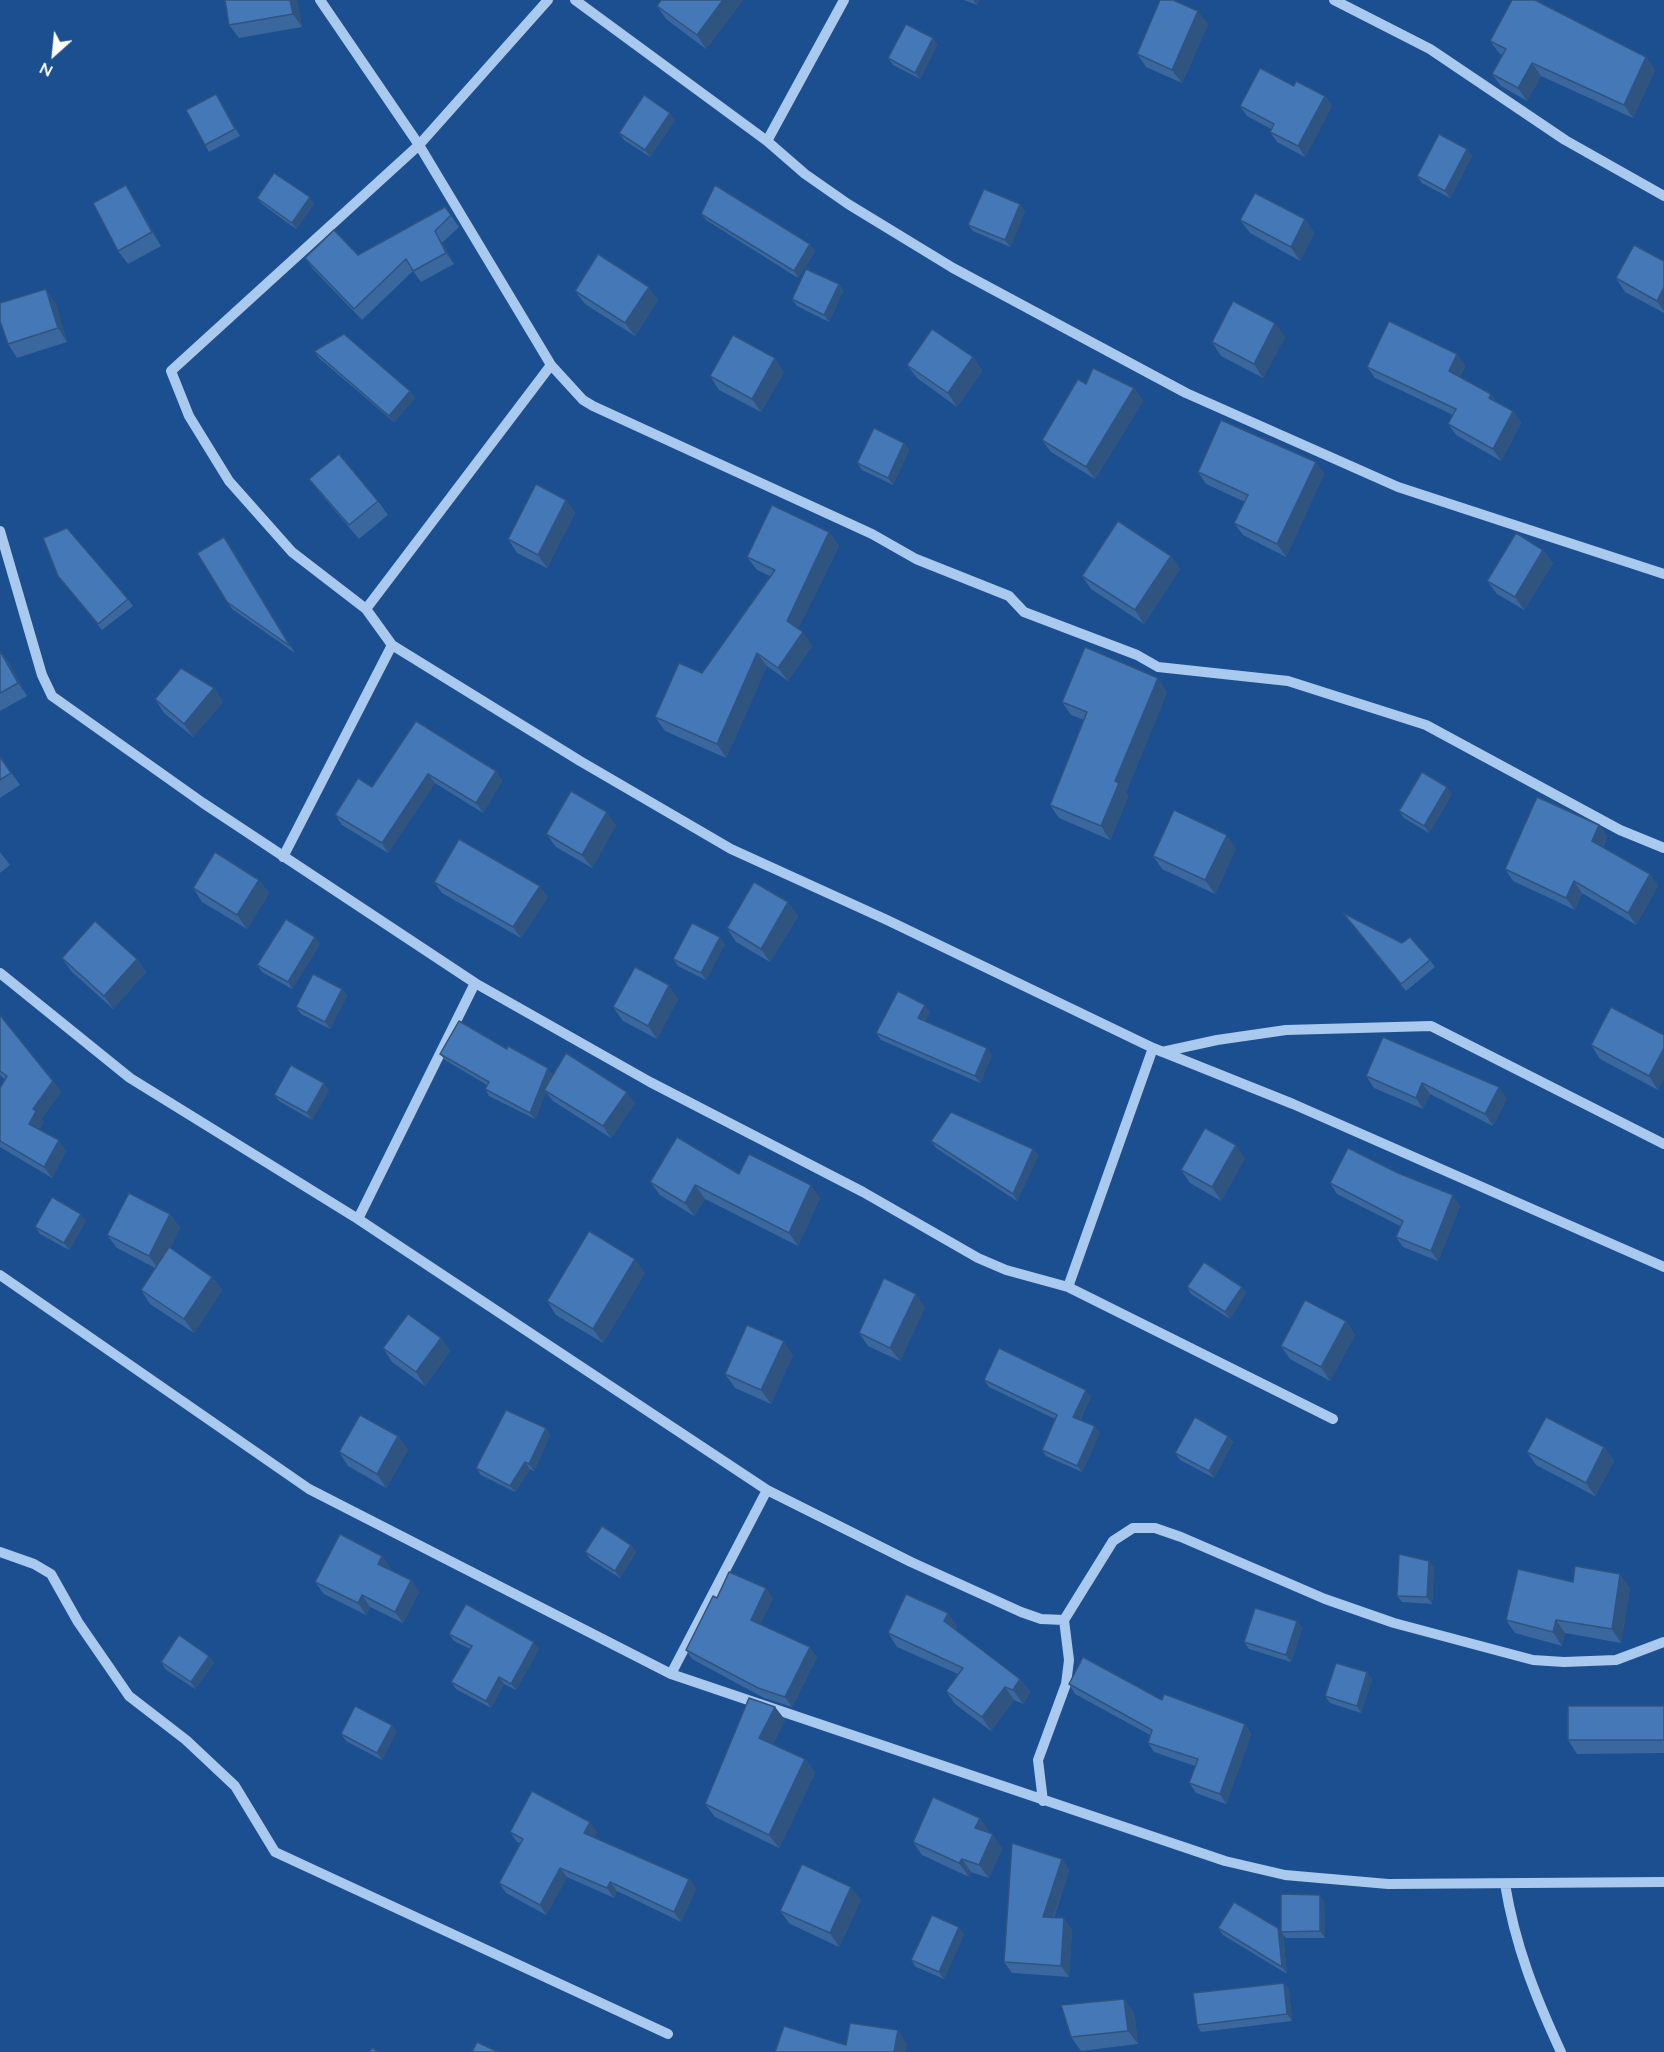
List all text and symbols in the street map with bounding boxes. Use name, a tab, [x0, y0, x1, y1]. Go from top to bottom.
north arrow	[24, 24, 84, 84]
text: N	[36, 59, 55, 82]

